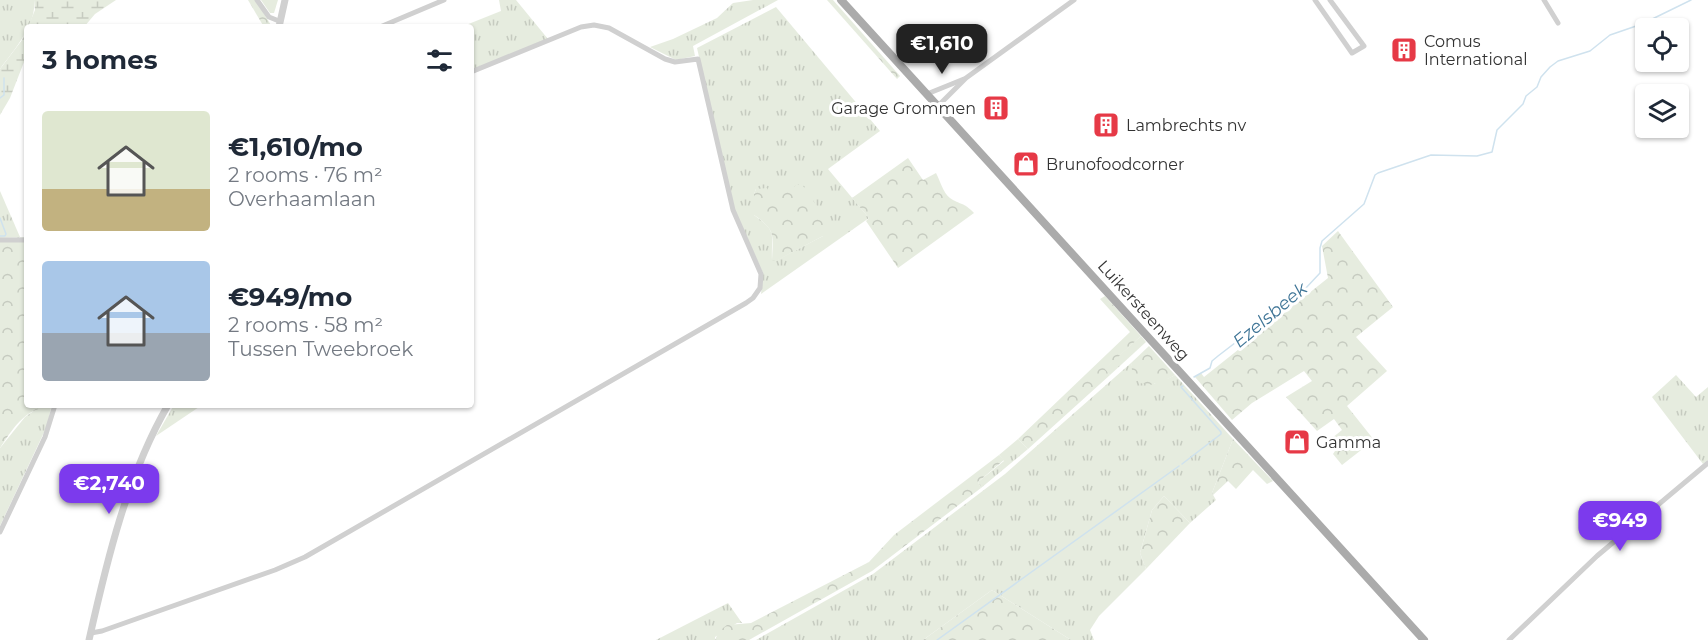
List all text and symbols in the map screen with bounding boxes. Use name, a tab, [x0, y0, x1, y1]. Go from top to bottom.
map controls	[1635, 18, 1689, 138]
button: locate	[1635, 18, 1689, 72]
pin: €1,610	[893, 24, 991, 75]
text: €1,610	[910, 31, 974, 55]
place label: Comus International	[1424, 32, 1527, 69]
building icon: Comus International	[1389, 35, 1419, 65]
text: 3 homes	[42, 44, 157, 76]
icon: filters	[423, 44, 456, 77]
button: layers	[1635, 84, 1689, 138]
building icon: Garage Grommen	[981, 93, 1011, 123]
place label: Garage Grommen	[831, 99, 976, 118]
building icon: Lambrechts nv	[1091, 110, 1121, 140]
place label: Lambrechts nv	[1126, 116, 1246, 135]
text: €1,610/mo	[228, 131, 363, 163]
icon: home	[90, 135, 162, 207]
shop icon: Brunofoodcorner	[1011, 149, 1041, 179]
place label: Brunofoodcorner	[1046, 155, 1184, 174]
text: 2 rooms · 76 m²	[228, 163, 383, 187]
text: Overhaamlaan	[228, 187, 376, 211]
street label: Luikersteenweg	[1094, 256, 1194, 364]
water label: Ezelsbeek	[1228, 277, 1313, 352]
text: €949/mo	[228, 281, 352, 313]
icon: home	[90, 285, 162, 357]
text: 2 rooms · 58 m²	[228, 313, 383, 337]
text: Tussen Tweebroek	[228, 337, 413, 361]
shop icon: Gamma	[1282, 427, 1312, 457]
place label: Gamma	[1316, 433, 1381, 452]
pin: €2,740	[60, 464, 158, 515]
text: €2,740	[73, 471, 145, 495]
pin: €949	[1584, 501, 1656, 552]
text: €949	[1592, 508, 1648, 532]

